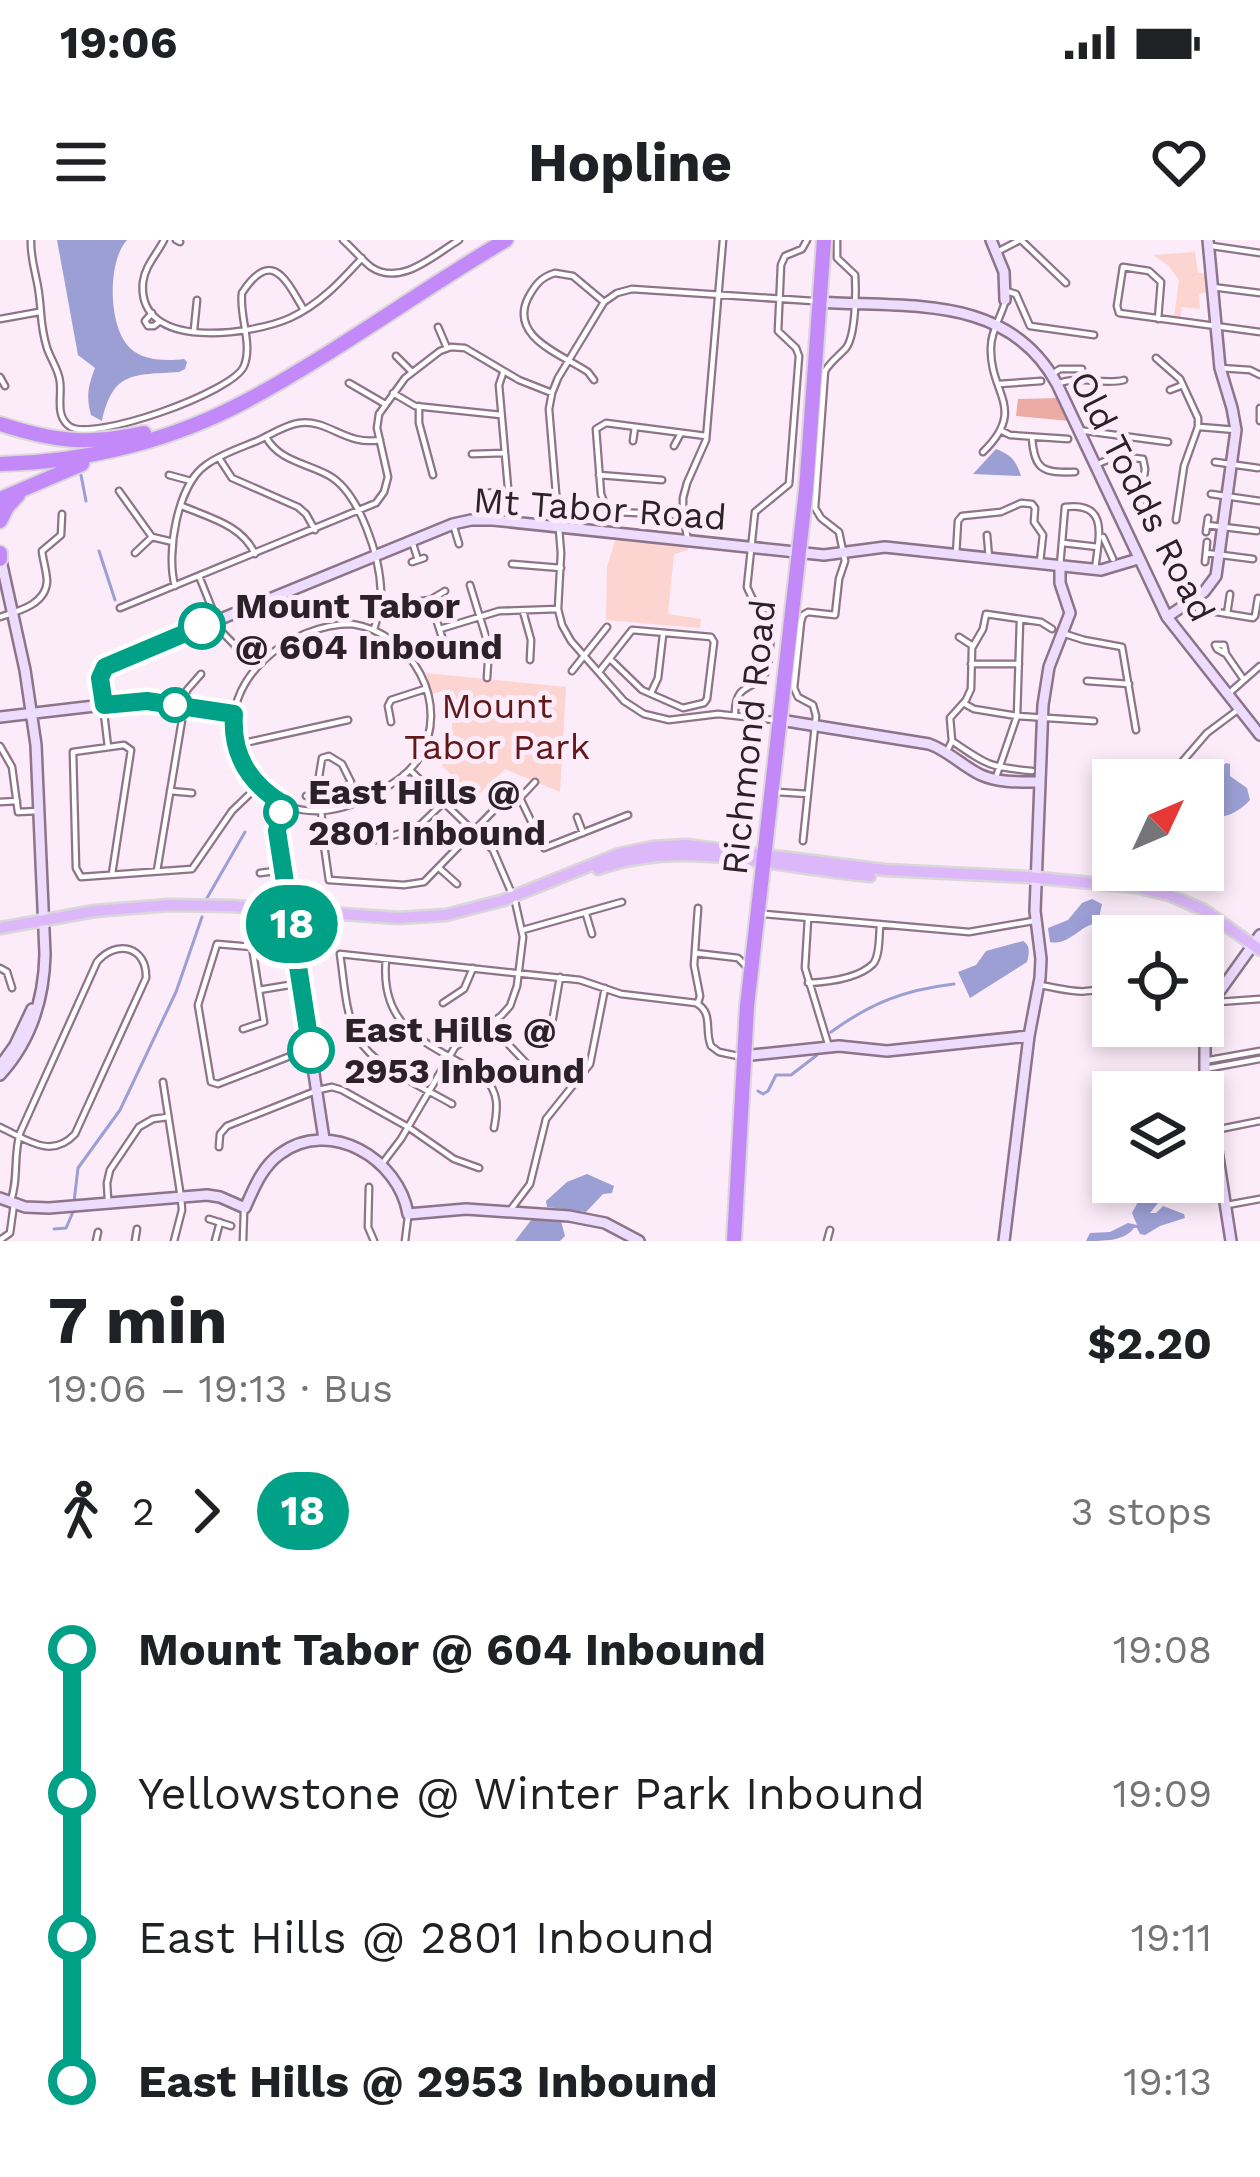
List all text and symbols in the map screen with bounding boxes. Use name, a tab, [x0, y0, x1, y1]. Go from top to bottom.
text: 19:06	[60, 16, 177, 69]
icon: menu	[48, 129, 114, 195]
icon: heart	[1146, 129, 1212, 195]
text: Hopline	[528, 131, 732, 194]
street label: Old Todds Road	[1061, 364, 1223, 629]
street label: Mt Tabor Road	[472, 479, 728, 539]
place label: Mount Tabor @ 604 Inbound	[235, 585, 503, 668]
street label: Richmond Road	[714, 597, 784, 877]
marker: Mount Tabor @ 604 Inbound	[180, 604, 224, 648]
park label: Mount Tabor Park	[404, 685, 590, 768]
unlabelled marker	[159, 689, 191, 721]
north arrow	[1092, 759, 1224, 891]
map controls	[1092, 759, 1224, 1203]
place label: East Hills @ 2801 Inbound	[308, 771, 546, 854]
marker: East Hills @ 2801 Inbound	[265, 796, 297, 828]
line badge: 18	[238, 885, 346, 963]
text: 18	[270, 899, 314, 948]
button: locate	[1092, 915, 1224, 1047]
place label: East Hills @ 2953 Inbound	[344, 1009, 585, 1092]
marker: East Hills @ 2953 Inbound	[289, 1028, 333, 1072]
button: layers	[1092, 1071, 1224, 1203]
text: 7 min	[48, 1282, 228, 1359]
text: $2.20	[1087, 1317, 1212, 1370]
text: 19:06 – 19:13 · Bus	[48, 1366, 393, 1411]
icon: walk	[48, 1478, 114, 1544]
icon: forward	[173, 1478, 239, 1544]
text: 18	[281, 1486, 325, 1535]
text: 2	[132, 1489, 155, 1534]
text: 3 stops	[1071, 1489, 1212, 1534]
text: Mount Tabor @ 604 Inbound	[138, 1623, 766, 1676]
text: 19:08	[1113, 1627, 1212, 1672]
text: Yellowstone @ Winter Park Inbound	[138, 1767, 925, 1820]
text: 19:09	[1113, 1771, 1212, 1816]
text: East Hills @ 2801 Inbound	[138, 1911, 715, 1964]
text: 19:11	[1131, 1915, 1212, 1960]
text: East Hills @ 2953 Inbound	[138, 2055, 718, 2108]
text: 19:13	[1123, 2059, 1212, 2104]

